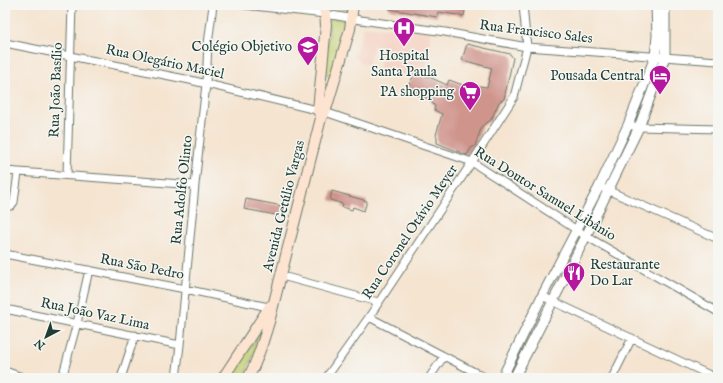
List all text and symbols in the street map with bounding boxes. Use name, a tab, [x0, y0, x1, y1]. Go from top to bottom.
hospital icon: Hospital Santa Paula	[391, 15, 417, 48]
street label: Rua Francisco Sales	[478, 16, 594, 48]
school or university icon: Colégio Objetivo	[295, 34, 321, 67]
place label: Colégio Objetivo	[192, 38, 292, 56]
street label: Rua Olegário Maciel	[104, 41, 226, 83]
street label: Rua João Basílio	[45, 42, 67, 138]
place label: Hospital Santa Paula	[371, 47, 438, 81]
hotel icon: Pousada Central	[647, 63, 673, 96]
place label: Pousada Central	[550, 67, 644, 85]
supermarket icon: PA shopping	[457, 79, 483, 112]
place label: PA shopping	[380, 83, 454, 101]
street label: Rua Adolfo Olinto	[167, 134, 197, 245]
street label: Avenida Getúlio Vargas	[259, 138, 309, 275]
street label: Rua Doutor Samuel Libânio	[471, 143, 620, 245]
street label: Rua Coronel Otávio Meyer	[358, 161, 462, 303]
street label: Rua São Pedro	[98, 250, 186, 284]
place label: Restaurante Do Lar	[590, 256, 660, 290]
restaurant icon: Restaurante Do Lar	[561, 260, 587, 293]
street label: Rua João Vaz Lima	[39, 294, 152, 335]
north arrow	[26, 317, 66, 357]
text: N	[32, 335, 49, 353]

